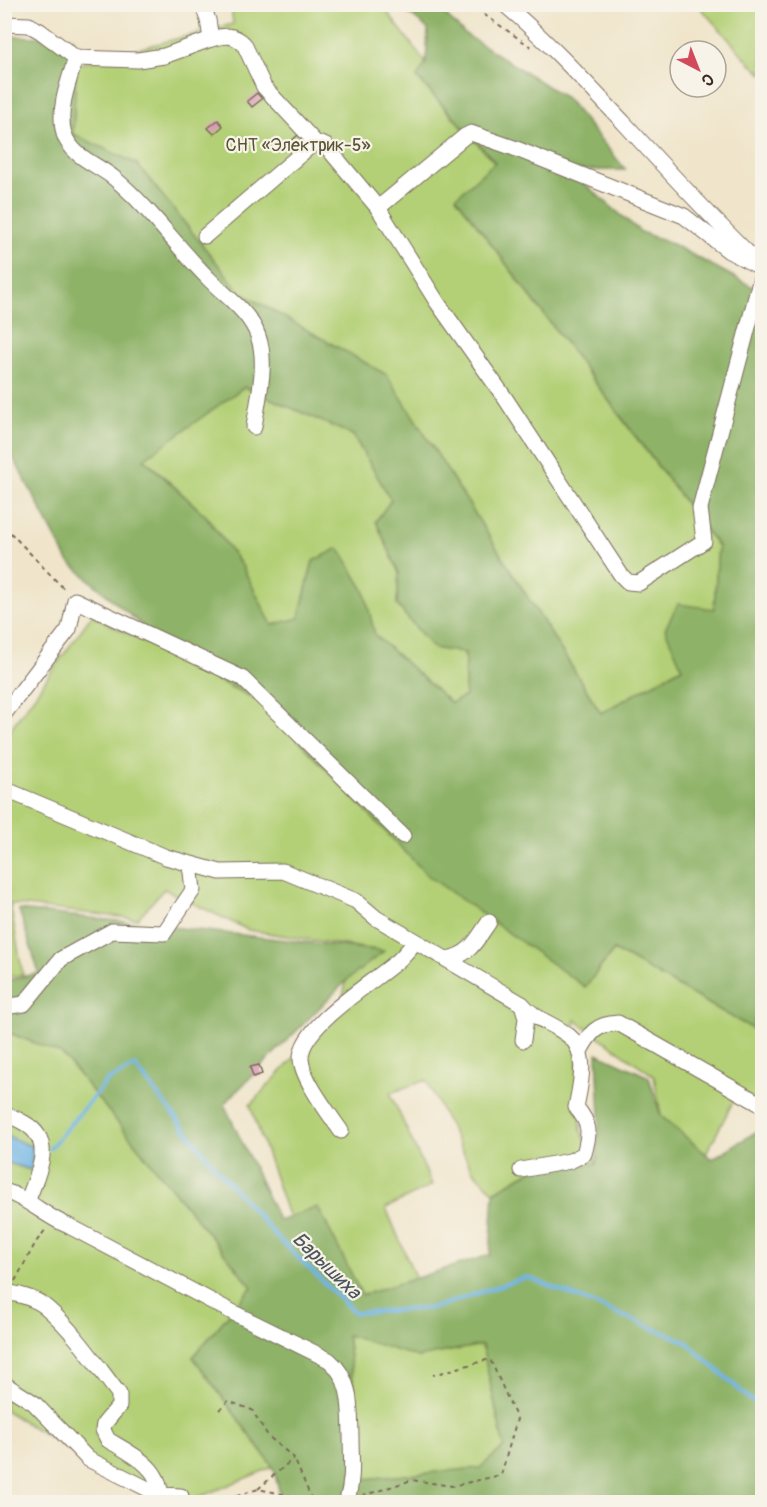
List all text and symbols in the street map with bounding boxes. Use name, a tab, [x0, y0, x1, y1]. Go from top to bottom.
north arrow	[668, 39, 728, 99]
text: С	[697, 69, 718, 90]
park label: СНТ «Электрик-5»	[225, 134, 371, 157]
water label: Барышиха	[287, 1227, 367, 1305]

